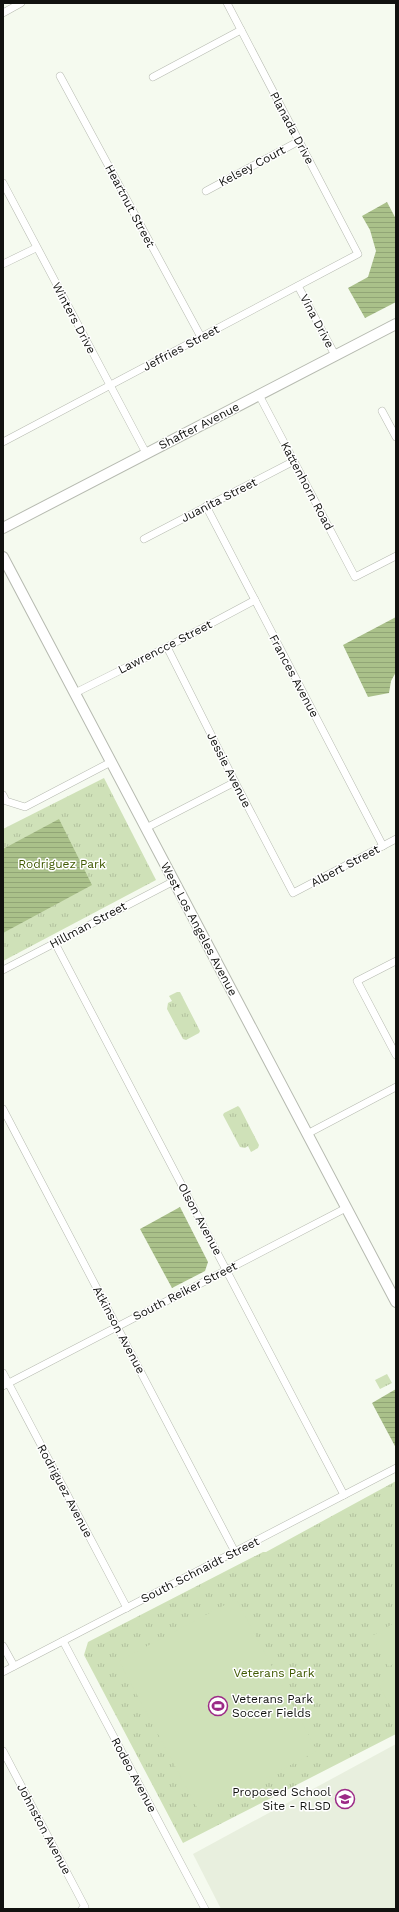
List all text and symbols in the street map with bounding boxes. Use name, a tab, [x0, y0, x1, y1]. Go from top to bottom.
street label: Planada Drive	[267, 89, 317, 167]
street label: Kelsey Court	[216, 143, 288, 189]
street label: Heartnut Street	[102, 162, 158, 250]
street label: Winters Drive	[49, 280, 99, 356]
street label: Vina Drive	[297, 292, 337, 350]
street label: Jeffries Street	[140, 322, 222, 374]
street label: Shafter Avenue	[156, 400, 242, 452]
street label: Kattenhorn Road	[278, 439, 336, 533]
street label: Juanita Street	[179, 475, 259, 525]
street label: Lawrencce Street	[116, 617, 214, 677]
street label: Frances Avenue	[266, 632, 322, 720]
street label: Jessie Avenue	[204, 730, 254, 810]
street label: Albert Street	[308, 842, 382, 890]
park label: Rodriguez Park	[18, 857, 106, 871]
street label: West Los Angeles Avenue	[158, 860, 240, 998]
street label: Hillman Street	[47, 899, 129, 951]
street label: Olson Avenue	[175, 1181, 225, 1258]
street label: South Reiker Street	[131, 1259, 239, 1323]
street label: Atkinson Avenue	[90, 1284, 148, 1376]
street label: Rodriguez Avenue	[34, 1442, 96, 1540]
street label: South Schnaidt Street	[139, 1534, 261, 1606]
park label: Veterans Park	[233, 1666, 315, 1680]
place label: Veterans Park Soccer Fields	[232, 1692, 313, 1720]
sports icon: Veterans Park Soccer Fields	[207, 1695, 229, 1717]
street label: Rodeo Avenue	[108, 1735, 160, 1815]
street label: Johnston Avenue	[14, 1781, 74, 1877]
place label: Proposed School Site - RLSD	[232, 1785, 331, 1813]
school or university icon: Proposed School Site - RLSD	[334, 1788, 356, 1810]

